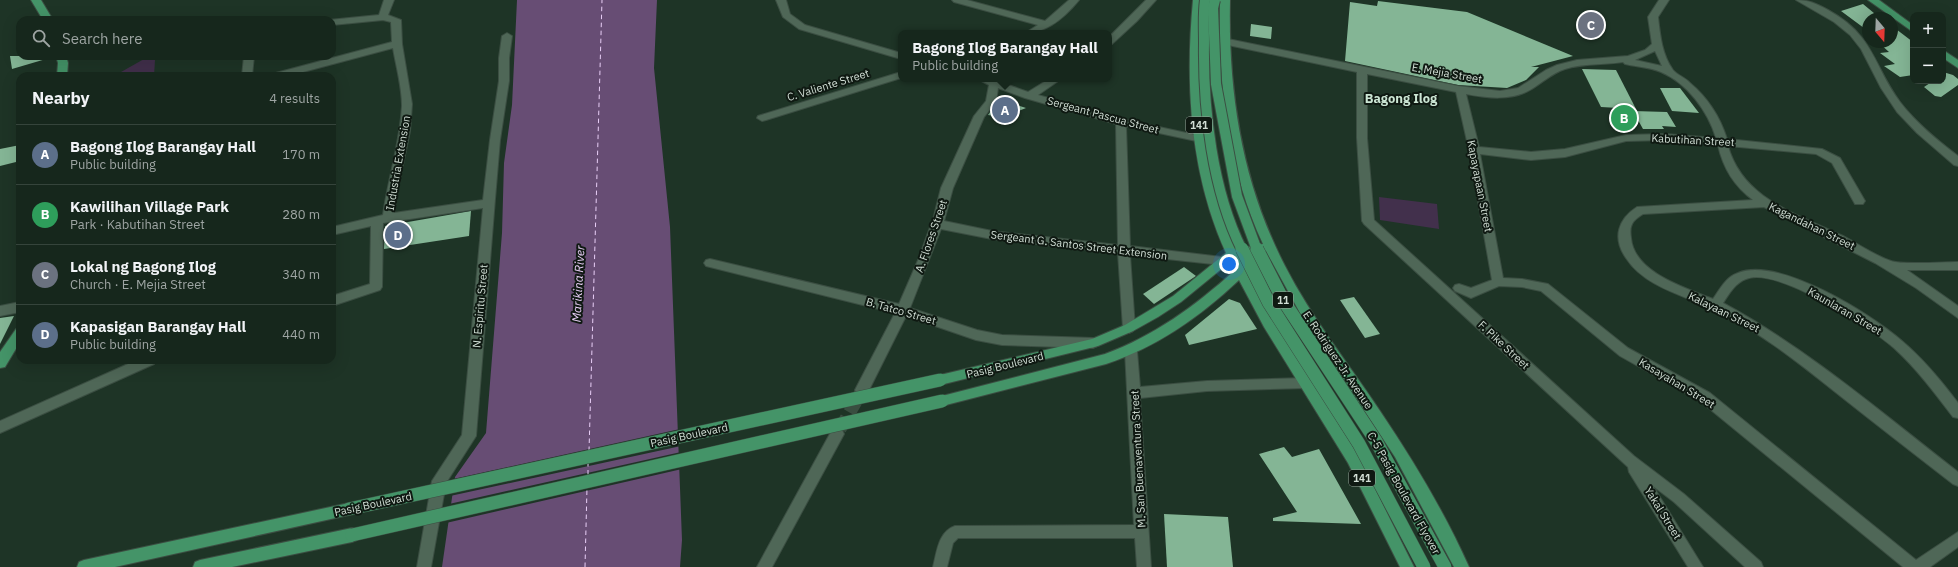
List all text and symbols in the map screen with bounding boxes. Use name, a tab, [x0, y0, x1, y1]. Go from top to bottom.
pin: C	[1578, 10, 1604, 40]
north arrow	[1862, 12, 1898, 48]
map controls	[1910, 12, 1946, 84]
button: +	[1910, 12, 1946, 48]
search box	[16, 16, 336, 60]
icon: search	[30, 27, 52, 49]
text: Search here	[62, 29, 142, 48]
popup	[898, 30, 1112, 82]
text: Bagong Ilog Barangay Hall	[912, 38, 1098, 57]
button: −	[1910, 48, 1946, 84]
text: Public building	[912, 57, 998, 74]
street label: E. Mejia Street	[1411, 60, 1483, 86]
street label: C. Valiente Street	[785, 66, 871, 104]
text: Nearby	[32, 87, 90, 109]
text: 4 results	[269, 90, 320, 107]
district label: Bagong Ilog	[1365, 90, 1438, 107]
street label: Sergeant Pascua Street	[1046, 93, 1160, 137]
pin: A	[992, 95, 1018, 125]
pin: B	[1611, 103, 1637, 133]
street label: Industria Extension	[383, 114, 413, 212]
road number: 141	[1186, 117, 1212, 133]
street label: Kabutihan Street	[1651, 131, 1735, 149]
text: Bagong Ilog Barangay Hall	[70, 137, 256, 156]
street label: Kapayapaan Street	[1464, 139, 1496, 233]
text: A	[41, 146, 49, 163]
text: 170 m	[282, 146, 320, 163]
text: Public building	[70, 156, 156, 173]
text: Kawilihan Village Park	[70, 197, 229, 216]
street label: A. Flores Street	[912, 198, 950, 274]
street label: Kagandahan Street	[1767, 199, 1857, 253]
text: B	[41, 206, 49, 223]
text: 280 m	[282, 206, 320, 223]
text: Park · Kabutihan Street	[70, 216, 205, 233]
pin: D	[385, 220, 411, 250]
street label: Sergeant G. Santos Street Extension	[990, 227, 1168, 263]
water label: Marikina River	[568, 245, 588, 323]
your location	[1219, 254, 1239, 274]
text: Lokal ng Bagong Ilog	[70, 257, 216, 276]
street label: N. Espiritu Street	[469, 263, 491, 348]
text: C	[41, 266, 49, 283]
text: 340 m	[282, 266, 320, 283]
text: Church · E. Mejia Street	[70, 276, 206, 293]
street label: Kaunlaran Street	[1806, 284, 1885, 338]
street label: Kalayaan Street	[1686, 289, 1762, 335]
road number: 11	[1273, 292, 1293, 308]
street label: B. Tatco Street	[864, 294, 938, 328]
street label: E. Rodriguez Jr. Avenue	[1300, 308, 1376, 412]
text: Kapasigan Barangay Hall	[70, 317, 246, 336]
street label: F. Pike Street	[1476, 318, 1533, 372]
text: D	[40, 326, 50, 343]
text: 440 m	[282, 326, 320, 343]
text: Public building	[70, 336, 156, 353]
street label: Pasig Boulevard	[965, 349, 1045, 381]
street label: Kasayahan Street	[1636, 355, 1718, 411]
street label: M. San Buenaventura Street	[1127, 390, 1149, 528]
street label: Pasig Boulevard	[649, 420, 729, 450]
street label: C-5 Pasig Boulevard Flyover	[1364, 429, 1444, 557]
road number: 141	[1349, 470, 1375, 486]
street label: Yakal Street	[1641, 484, 1685, 542]
street label: Pasig Boulevard	[333, 489, 413, 519]

